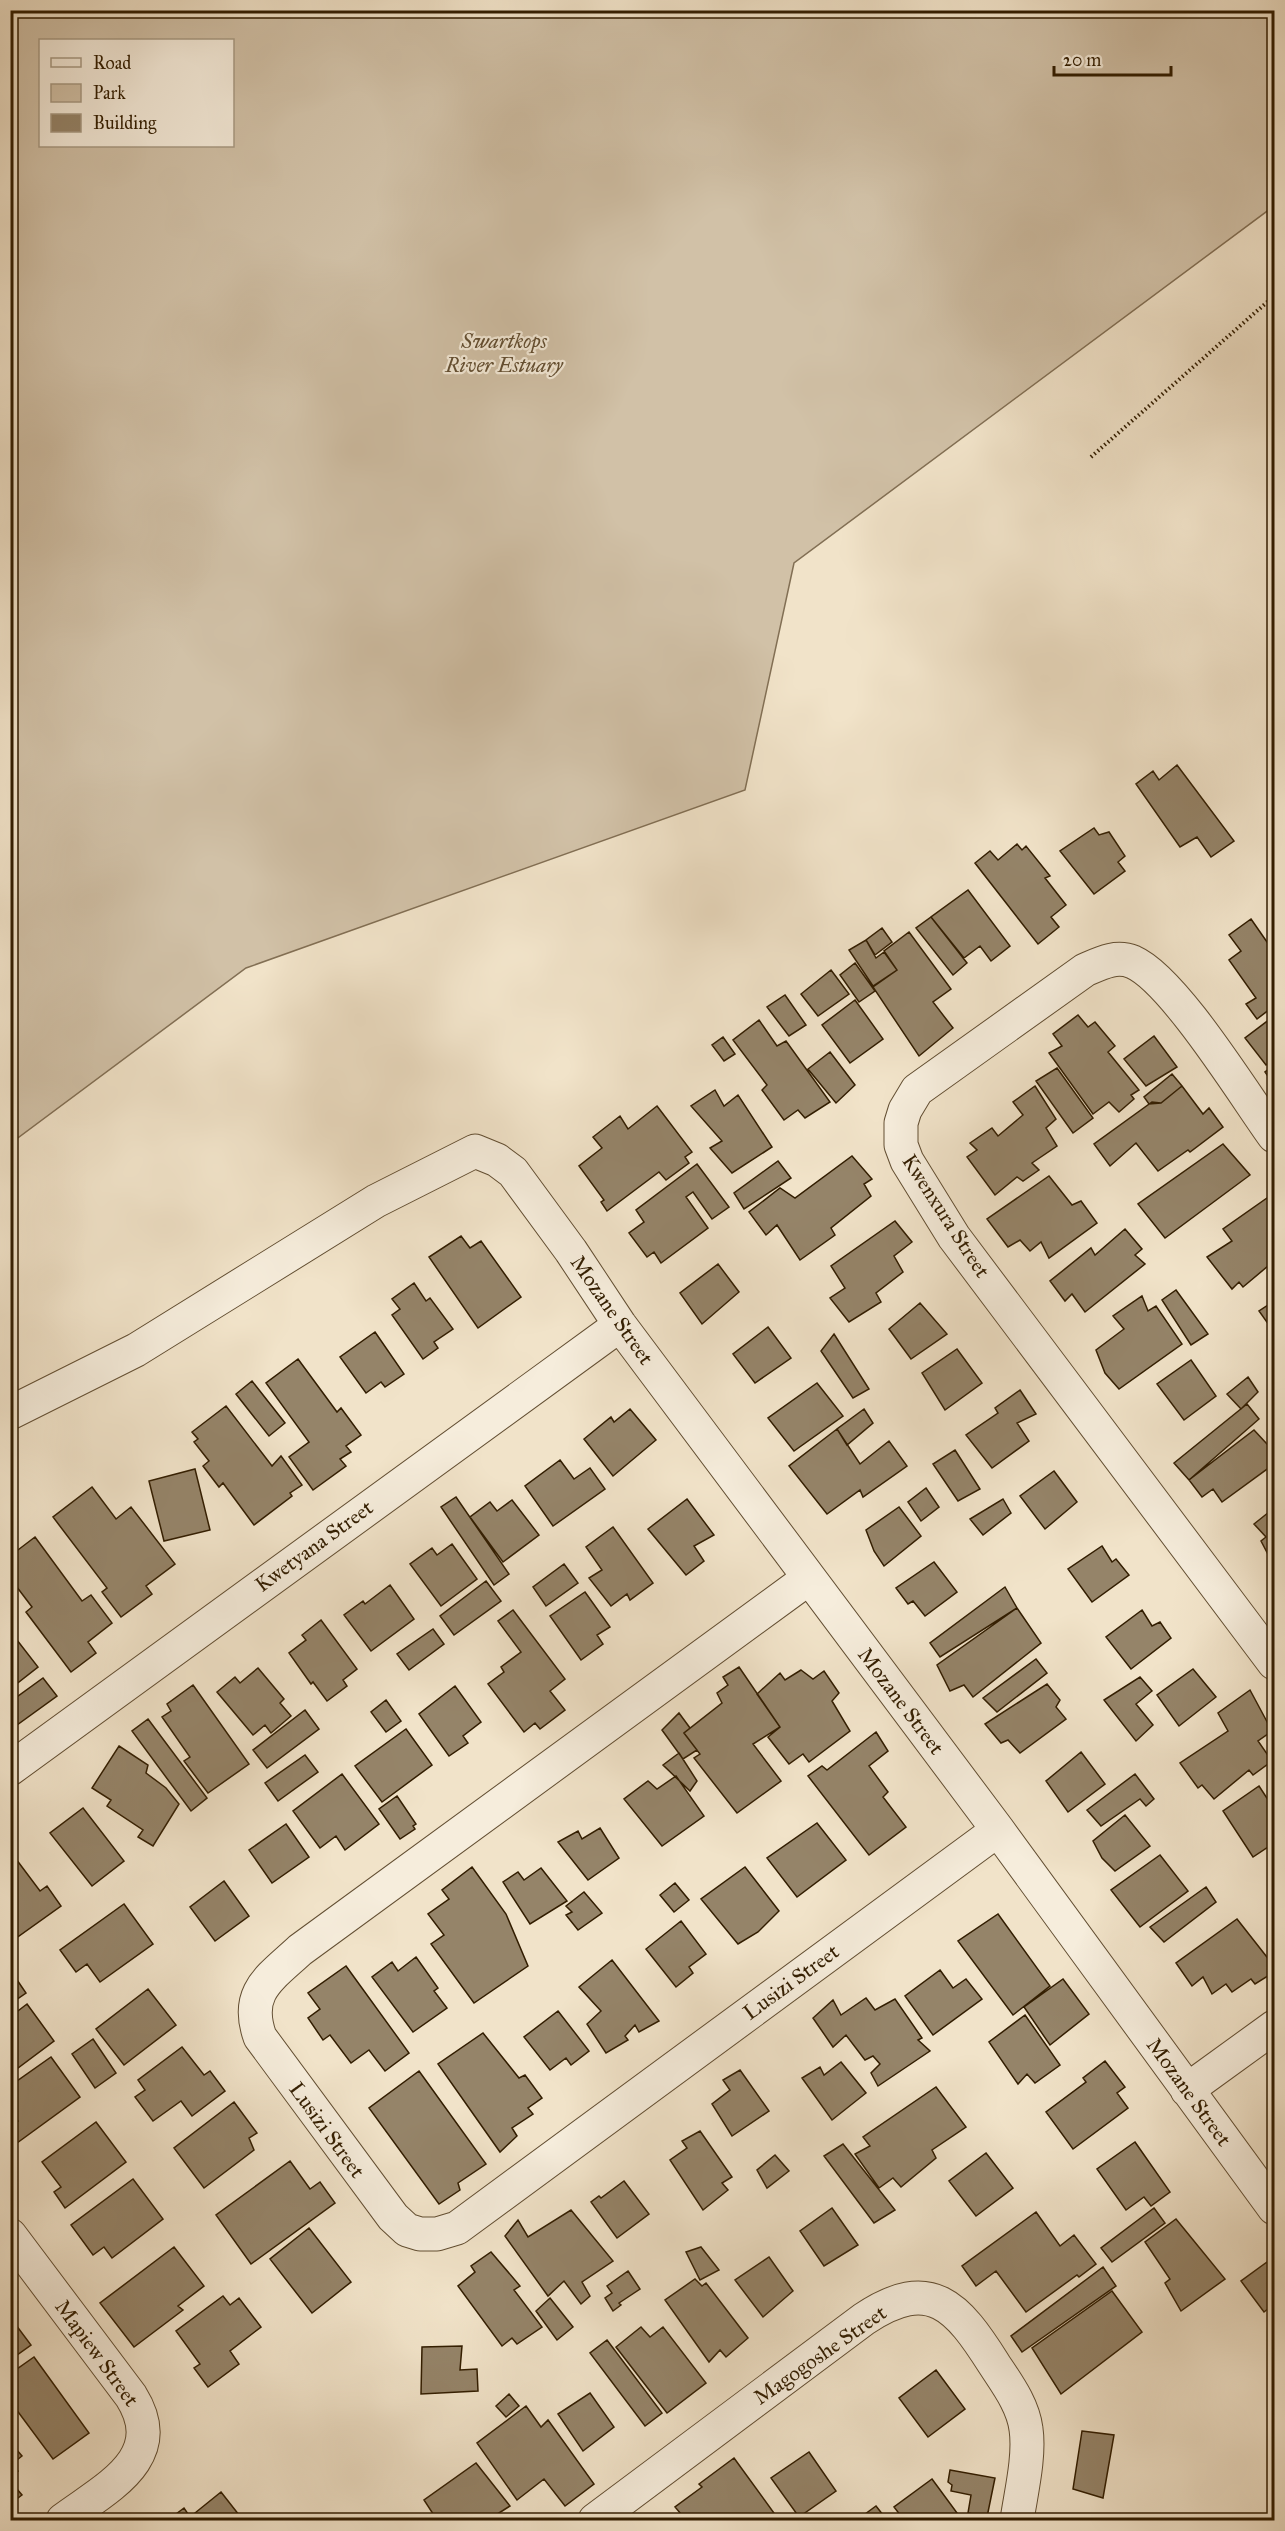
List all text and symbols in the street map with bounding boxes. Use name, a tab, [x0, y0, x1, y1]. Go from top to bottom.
legend	[39, 39, 234, 147]
scale bar	[1054, 39, 1171, 77]
text: 20 m	[1063, 49, 1101, 71]
text: Road	[93, 52, 131, 74]
text: Park	[93, 82, 126, 104]
text: Building	[93, 112, 157, 135]
park label: Swartkops River Estuary	[444, 328, 564, 378]
street label: Kwenxura Street	[896, 1149, 996, 1283]
street label: Mozane Street	[565, 1250, 660, 1370]
street label: Kwetyana Street	[250, 1494, 379, 1598]
street label: Mozane Street	[852, 1642, 950, 1760]
street label: Lusizi Street	[738, 1938, 845, 2026]
street label: Mozane Street	[1141, 2033, 1237, 2152]
street label: Lusizi Street	[283, 2077, 371, 2184]
street label: Mapiew Street	[49, 2294, 145, 2412]
street label: Magogoshe Street	[749, 2299, 892, 2410]

